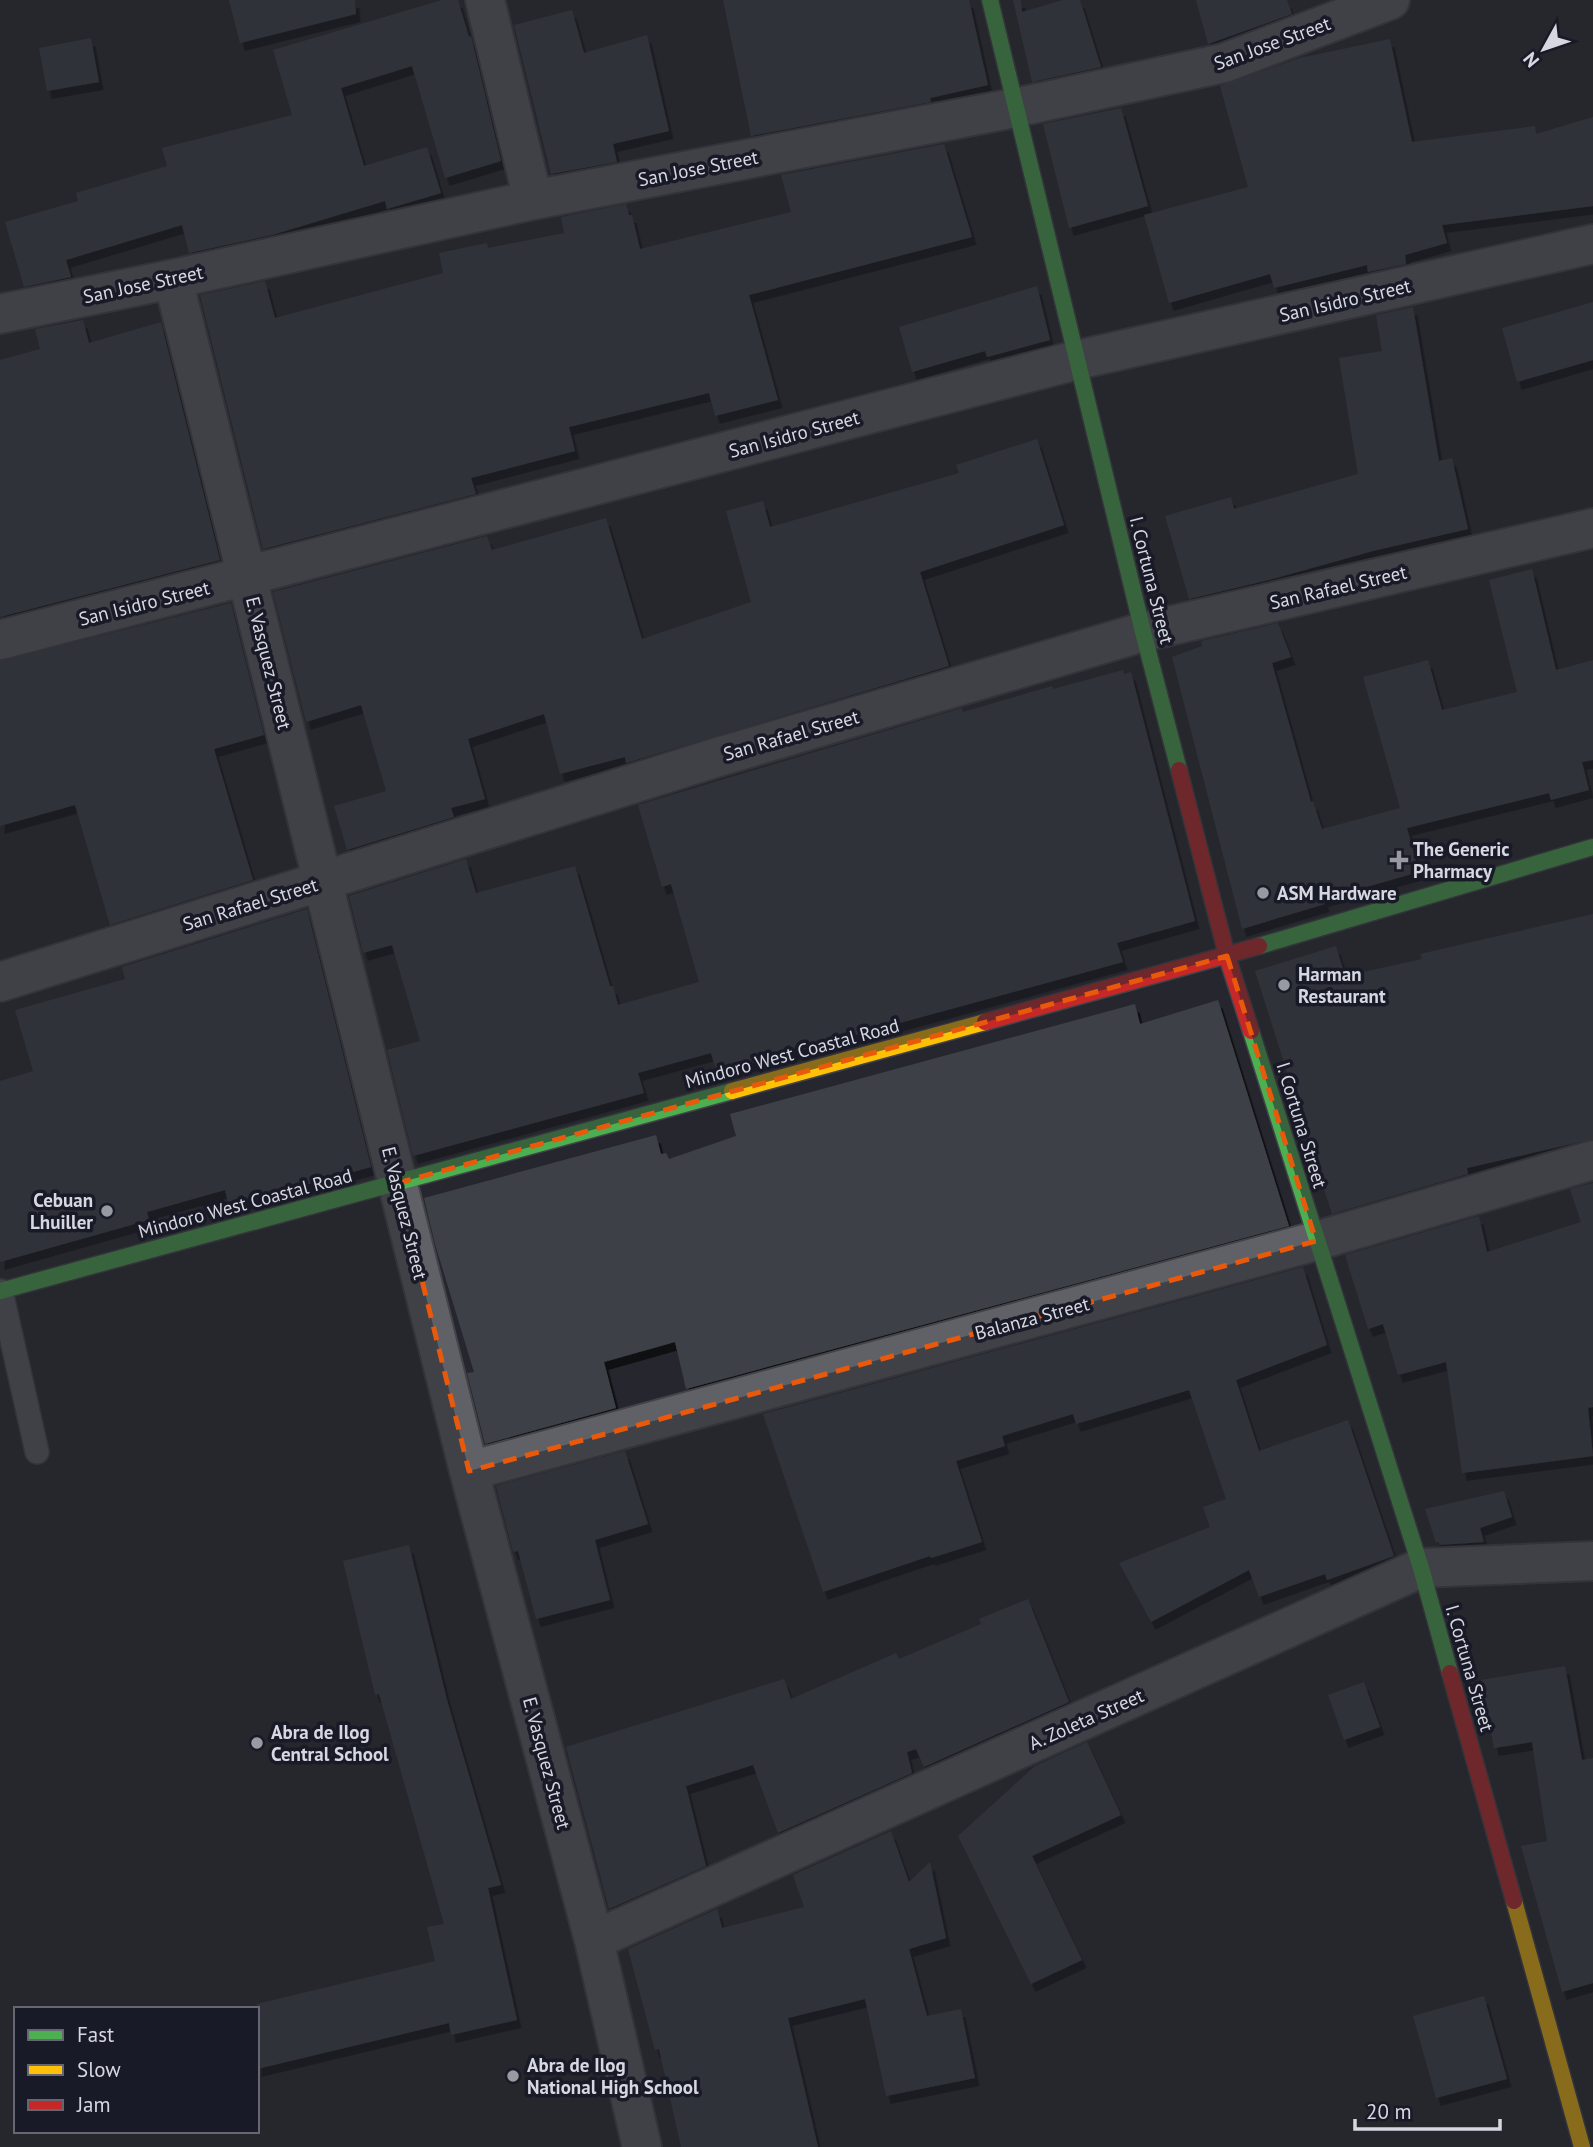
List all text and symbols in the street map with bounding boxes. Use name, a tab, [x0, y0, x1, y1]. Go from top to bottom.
street label: San Jose Street	[1211, 11, 1334, 75]
north arrow	[1509, 14, 1579, 84]
text: N	[1518, 47, 1544, 72]
street label: San Jose Street	[636, 144, 761, 191]
street label: San Jose Street	[81, 259, 206, 308]
street label: San Isidro Street	[1277, 273, 1414, 327]
street label: San Isidro Street	[726, 405, 862, 463]
street label: I. Cortuna Street	[1125, 514, 1180, 647]
street label: San Rafael Street	[1267, 559, 1409, 614]
street label: San Isidro Street	[76, 575, 212, 631]
street label: E. Vasquez Street	[241, 594, 297, 732]
street label: San Rafael Street	[720, 704, 862, 766]
place label: The Generic Pharmacy	[1413, 837, 1510, 883]
marker: The Generic Pharmacy	[1391, 852, 1407, 868]
street label: San Rafael Street	[180, 872, 321, 936]
place label: ASM Hardware	[1277, 881, 1397, 905]
marker: ASM Hardware	[1255, 885, 1271, 901]
place label: Harman Restaurant	[1298, 962, 1386, 1008]
marker: Harman Restaurant	[1276, 977, 1292, 993]
street label: Mindoro West Coastal Road	[682, 1013, 902, 1093]
street label: I. Cortuna Street	[1271, 1059, 1333, 1192]
street label: E. Vasquez Street	[377, 1144, 433, 1282]
street label: Mindoro West Coastal Road	[135, 1163, 355, 1243]
place label: Cebuan Lhuiller	[30, 1188, 93, 1234]
marker: Cebuan Lhuiller	[99, 1203, 115, 1219]
street label: Balanza Street	[972, 1291, 1092, 1345]
street label: I. Cortuna Street	[1440, 1602, 1500, 1735]
street label: A. Zoleta Street	[1025, 1683, 1148, 1755]
street label: E. Vasquez Street	[518, 1694, 576, 1832]
place label: Abra de Ilog Central School	[271, 1720, 389, 1766]
marker: Abra de Ilog Central School	[249, 1735, 265, 1751]
legend	[14, 2007, 259, 2133]
text: Fast	[77, 2021, 114, 2048]
place label: Abra de Ilog National High School	[527, 2053, 699, 2099]
text: Slow	[77, 2056, 121, 2083]
marker: Abra de Ilog National High School	[505, 2068, 521, 2084]
scale bar	[1355, 2088, 1500, 2132]
text: Jam	[76, 2091, 111, 2118]
text: 20 m	[1366, 2098, 1412, 2125]

